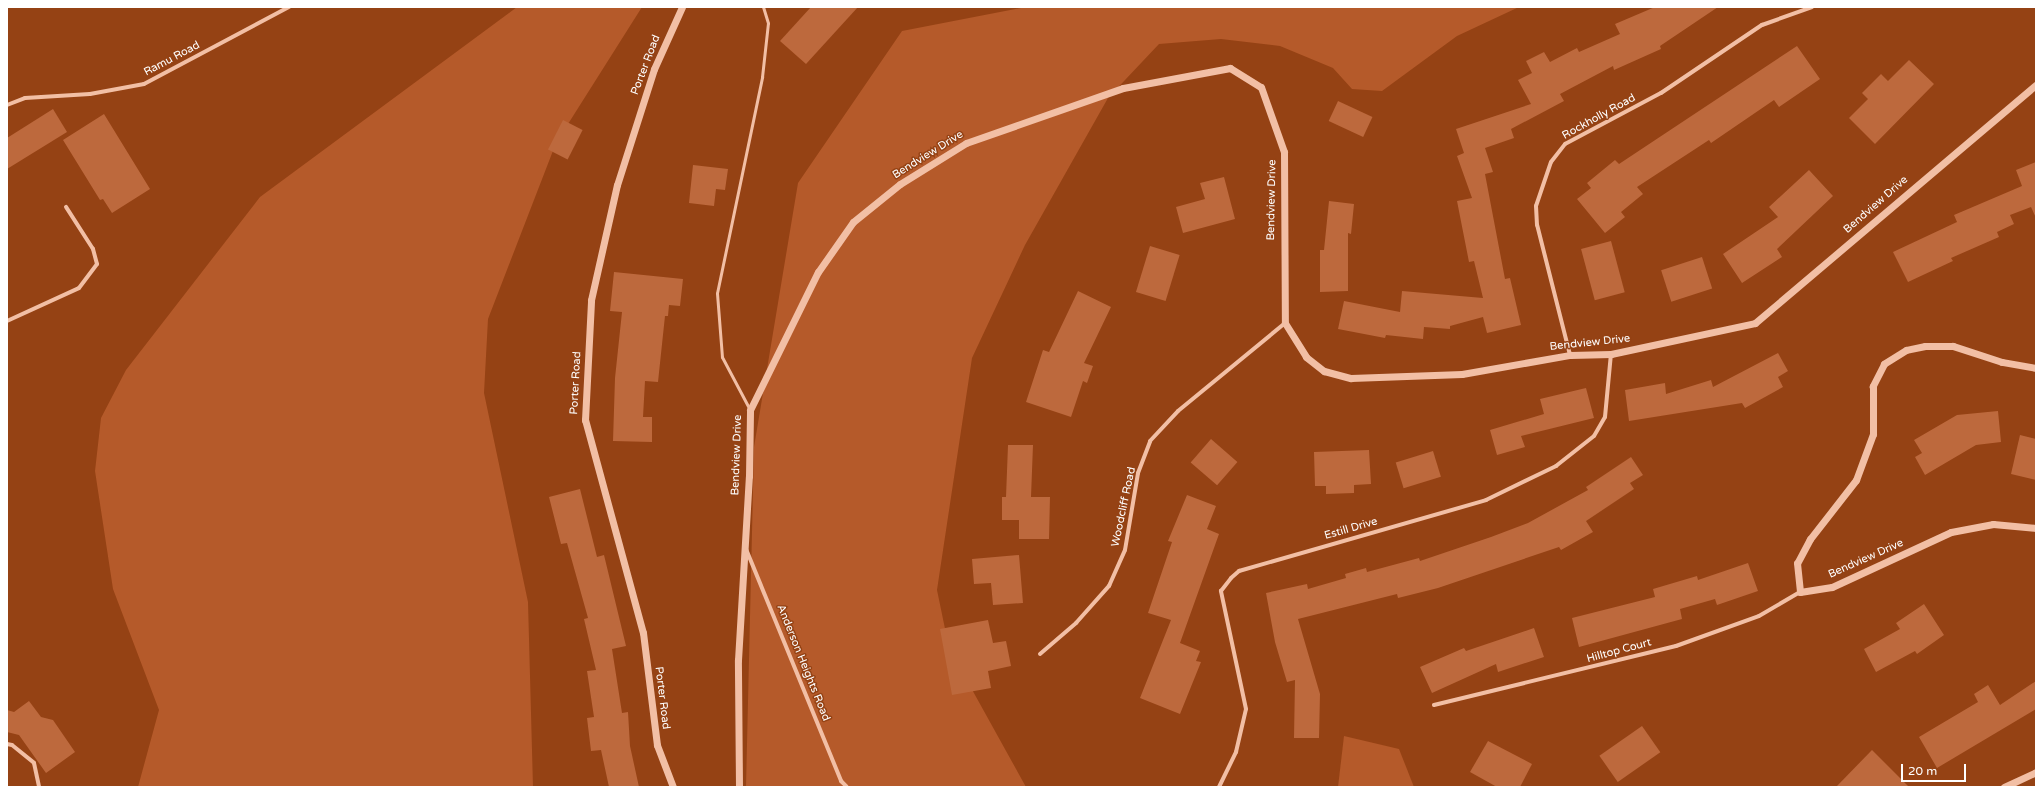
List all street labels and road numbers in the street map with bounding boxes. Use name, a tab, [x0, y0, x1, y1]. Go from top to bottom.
street label: Porter Road	[629, 33, 663, 97]
street label: Ramu Road	[142, 39, 202, 79]
street label: Rockholly Road	[1560, 91, 1638, 143]
street label: Bendview Drive	[890, 128, 966, 182]
street label: Bendview Drive	[1265, 159, 1279, 241]
street label: Bendview Drive	[1841, 174, 1911, 236]
street label: Bendview Drive	[1549, 332, 1631, 354]
street label: Porter Road	[568, 351, 584, 415]
street label: Bendview Drive	[729, 414, 745, 496]
street label: Woodcliff Road	[1109, 466, 1139, 548]
street label: Estill Drive	[1323, 515, 1379, 543]
street label: Bendview Drive	[1826, 537, 1906, 581]
street label: Anderson Heights Road	[774, 603, 832, 723]
street label: Hilltop Court	[1585, 636, 1653, 666]
street label: Porter Road	[652, 666, 672, 730]

